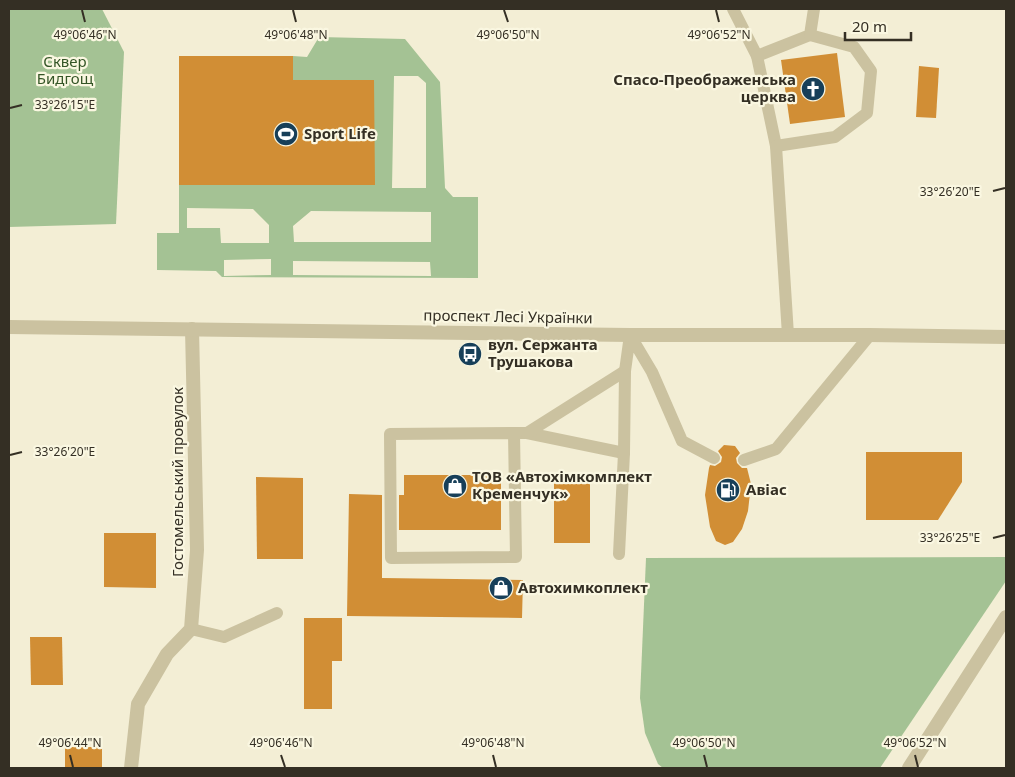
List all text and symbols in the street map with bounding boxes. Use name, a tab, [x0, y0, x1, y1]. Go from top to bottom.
scale bar	[845, 10, 911, 42]
text: 20 m	[852, 16, 887, 36]
text: 49°06'46"N	[53, 26, 117, 43]
text: 49°06'48"N	[264, 26, 328, 43]
text: 49°06'50"N	[476, 26, 540, 43]
text: 49°06'52"N	[687, 26, 751, 43]
park label: Сквер Бидгощ	[37, 51, 94, 88]
place label: Спасо-Преображенська церква	[613, 69, 796, 106]
church icon: Спасо-Преображенська церква	[800, 76, 826, 102]
text: 33°26'15"E	[35, 96, 95, 113]
sports icon: Sport Life	[273, 121, 299, 147]
place label: Sport Life	[304, 123, 376, 143]
text: 33°26'20"E	[920, 183, 980, 200]
street label: проспект Лесі Українки	[423, 305, 593, 327]
place label: вул. Сержанта Трушакова	[488, 334, 598, 371]
bus stop icon: вул. Сержанта Трушакова	[457, 341, 483, 367]
street label: Гостомельський провулок	[167, 387, 187, 577]
text: 33°26'20"E	[35, 443, 95, 460]
place label: ТОВ «Автохімкомплект Кременчук»	[472, 466, 652, 503]
shop icon: ТОВ «Автохімкомплект Кременчук»	[442, 473, 468, 499]
fuel station icon: Авіас	[715, 477, 741, 503]
place label: Авіас	[746, 479, 787, 499]
text: 33°26'25"E	[920, 529, 980, 546]
shop icon: Автохимкоплект	[488, 575, 514, 601]
place label: Автохимкоплект	[518, 577, 648, 597]
text: 49°06'44"N	[38, 734, 102, 751]
text: 49°06'46"N	[249, 734, 313, 751]
text: 49°06'48"N	[461, 734, 525, 751]
text: 49°06'50"N	[672, 734, 736, 751]
text: 49°06'52"N	[883, 734, 947, 751]

